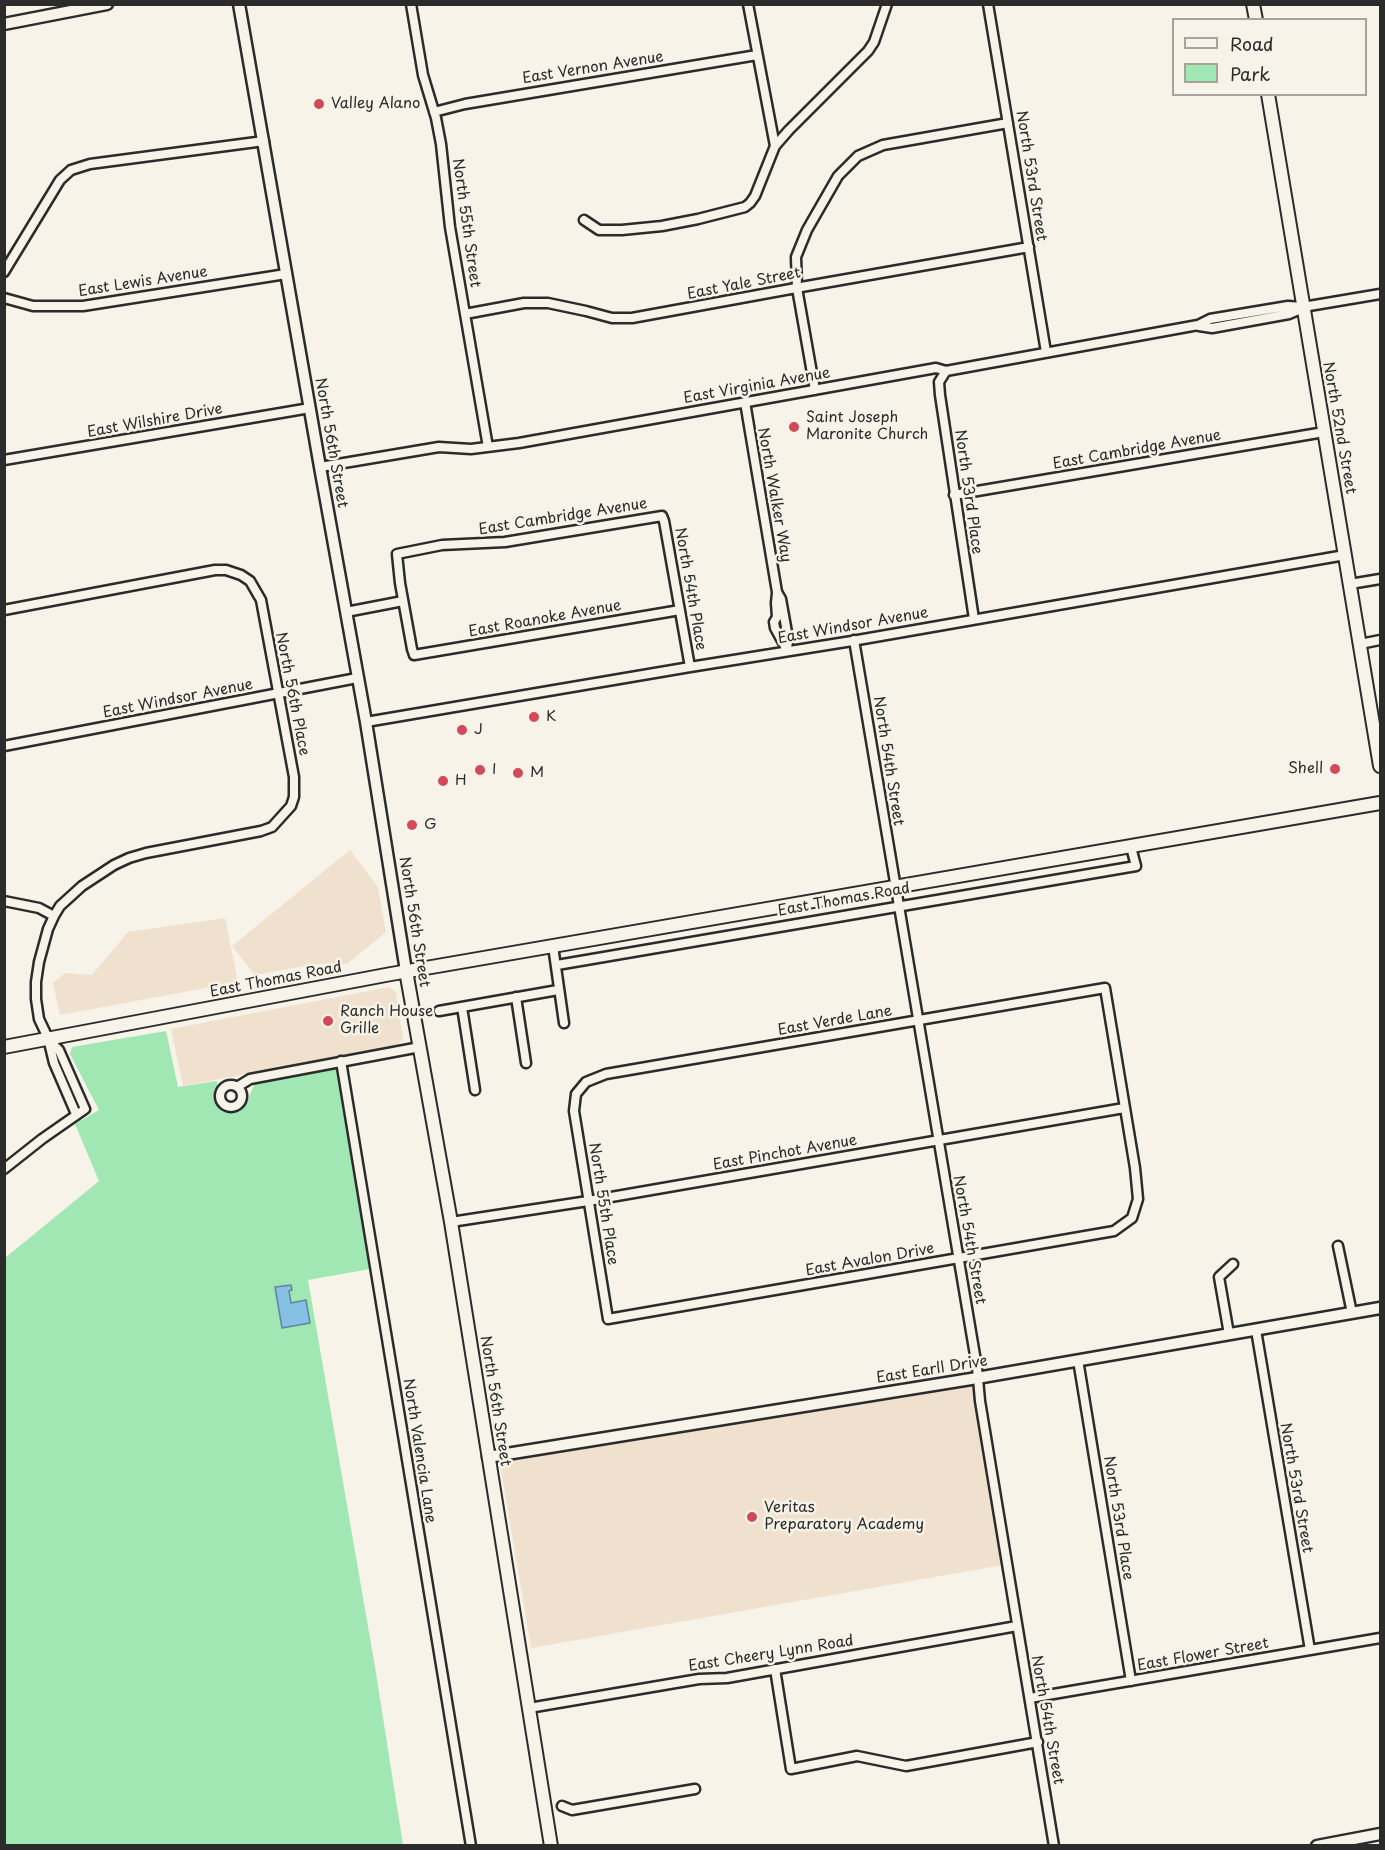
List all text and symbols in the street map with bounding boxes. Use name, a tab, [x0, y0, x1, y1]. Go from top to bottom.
legend	[1172, 18, 1367, 96]
text: Road	[1230, 30, 1274, 57]
street label: East Vernon Avenue	[521, 48, 665, 88]
text: Park	[1230, 60, 1270, 87]
place label: Valley Alano	[331, 95, 420, 113]
marker: Valley Alano	[312, 97, 326, 111]
street label: North 53rd Street	[1012, 109, 1050, 243]
street label: North 55th Street	[448, 157, 484, 289]
street label: East Lewis Avenue	[77, 263, 209, 301]
street label: East Yale Street	[686, 264, 802, 304]
street label: North 52nd Street	[1319, 360, 1359, 496]
street label: East Virginia Avenue	[682, 364, 832, 408]
street label: North 56th Street	[311, 377, 351, 509]
street label: East Wilshire Drive	[86, 400, 224, 442]
place label: Saint Joseph Maronite Church	[806, 409, 928, 444]
marker: Saint Joseph Maronite Church	[787, 420, 801, 434]
street label: North Walker Way	[753, 426, 795, 564]
street label: East Cambridge Avenue	[1052, 426, 1222, 474]
street label: North 53rd Place	[950, 429, 986, 555]
street label: East Cambridge Avenue	[477, 495, 649, 539]
street label: North 54th Place	[670, 526, 710, 652]
street label: East Roanoke Avenue	[467, 597, 623, 641]
street label: East Windsor Avenue	[776, 604, 930, 648]
street label: North 56th Place	[271, 631, 313, 757]
street label: East Windsor Avenue	[101, 676, 255, 722]
street label: North 54th Street	[869, 695, 907, 827]
place label: K	[546, 708, 556, 726]
marker: K	[527, 710, 541, 724]
place label: J	[474, 721, 483, 739]
marker: J	[455, 723, 469, 737]
place label: Shell	[1288, 760, 1323, 778]
place label: I	[492, 761, 497, 779]
marker: Shell	[1328, 762, 1342, 776]
marker: I	[473, 763, 487, 777]
place label: M	[530, 764, 544, 782]
marker: M	[511, 766, 525, 780]
place label: H	[455, 772, 467, 790]
marker: H	[436, 774, 450, 788]
place label: G	[424, 816, 437, 834]
marker: G	[405, 818, 419, 832]
street label: North 56th Street	[395, 856, 433, 988]
street label: East Thomas Road	[777, 880, 911, 920]
street label: East Thomas Road	[209, 958, 343, 1002]
street label: East Verde Lane	[776, 1002, 894, 1040]
place label: Ranch House Grille	[340, 1003, 433, 1038]
marker: Ranch House Grille	[321, 1014, 335, 1028]
street label: East Pinchot Avenue	[712, 1131, 858, 1175]
street label: North 55th Place	[584, 1142, 622, 1266]
street label: North 54th Street	[949, 1174, 989, 1306]
street label: East Avalon Drive	[804, 1240, 936, 1280]
street label: North 56th Street	[476, 1335, 514, 1467]
street label: East Earll Drive	[875, 1352, 989, 1388]
street label: North Valencia Lane	[399, 1377, 439, 1525]
street label: North 53rd Street	[1276, 1422, 1316, 1554]
street label: North 53rd Place	[1099, 1455, 1137, 1581]
place label: Veritas Preparatory Academy	[764, 1499, 924, 1534]
marker: Veritas Preparatory Academy	[745, 1510, 759, 1524]
street label: East Cheery Lynn Road	[687, 1632, 855, 1676]
street label: East Flower Street	[1136, 1635, 1270, 1675]
street label: North 54th Street	[1027, 1654, 1067, 1786]

